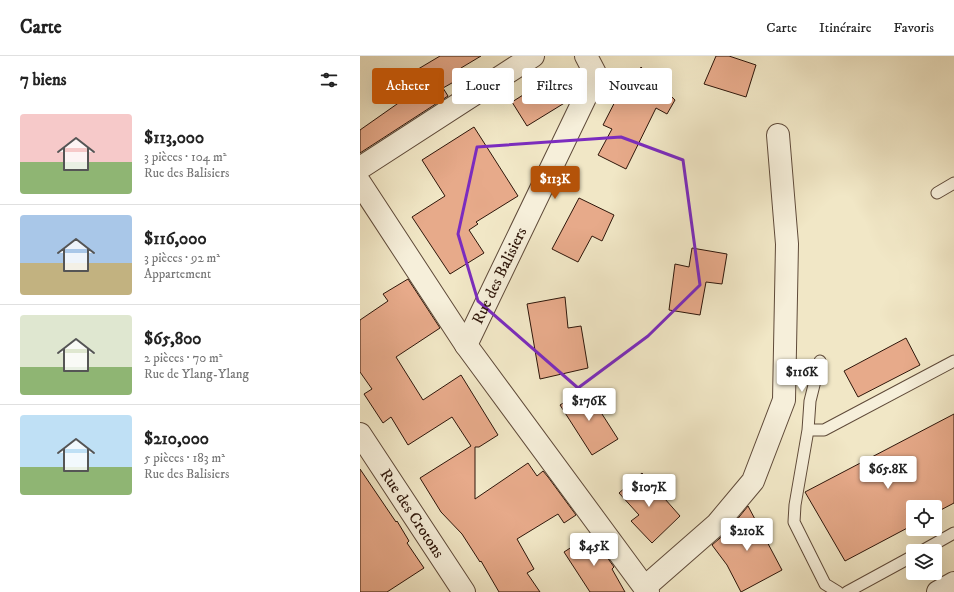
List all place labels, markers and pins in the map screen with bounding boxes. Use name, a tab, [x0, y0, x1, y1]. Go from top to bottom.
pin: $113K	[527, 166, 583, 200]
pin: $116K	[774, 359, 830, 393]
pin: $176K	[561, 388, 617, 422]
pin: $65.8K	[855, 456, 921, 490]
pin: $107K	[621, 474, 677, 508]
pin: $210K	[719, 518, 775, 552]
pin: $45K	[570, 533, 618, 567]

